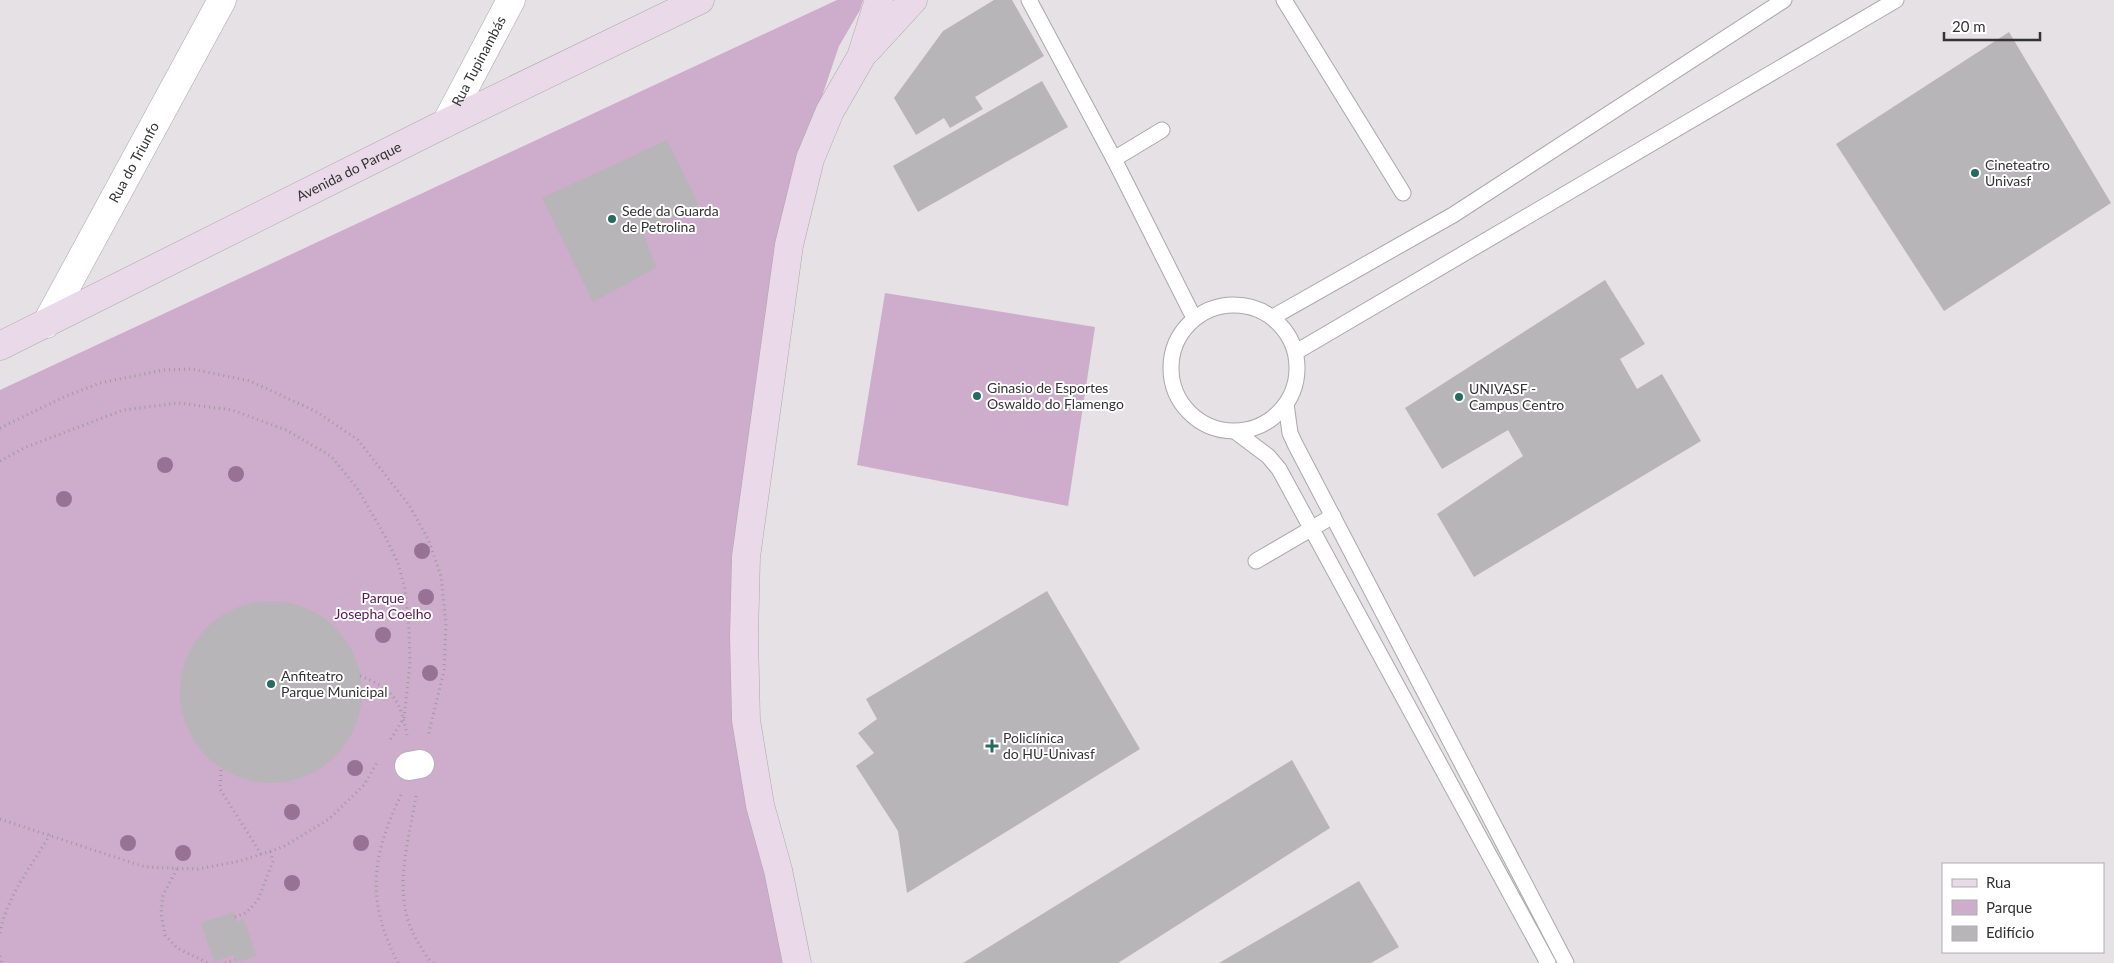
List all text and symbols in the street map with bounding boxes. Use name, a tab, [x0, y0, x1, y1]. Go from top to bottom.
scale bar	[1944, 10, 2040, 42]
street label: Rua Tupinambás	[448, 13, 509, 109]
text: 20 m	[1952, 17, 1986, 35]
street label: Rua do Triunfo	[105, 119, 162, 205]
street label: Avenida do Parque	[293, 138, 404, 205]
place label: Cineteatro Univasf	[1985, 156, 2050, 189]
marker: Cineteatro Univasf	[1969, 167, 1981, 179]
place label: Sede da Guarda de Petrolina	[622, 202, 719, 235]
marker: Sede da Guarda de Petrolina	[606, 213, 618, 225]
place label: Ginasio de Esportes Oswaldo do Flamengo	[987, 379, 1124, 412]
place label: UNIVASF - Campus Centro	[1469, 380, 1564, 413]
marker: Ginasio de Esportes Oswaldo do Flamengo	[971, 390, 983, 402]
marker: UNIVASF - Campus Centro	[1453, 391, 1465, 403]
park label: Parque Josepha Coelho	[335, 589, 431, 622]
place label: Anfiteatro Parque Municipal	[281, 667, 388, 700]
marker: Anfiteatro Parque Municipal	[265, 678, 277, 690]
place label: Policlínica do HU-Univasf	[1003, 729, 1095, 762]
marker: Policlínica do HU-Univasf	[985, 739, 999, 753]
legend	[1942, 863, 2104, 953]
text: Rua	[1986, 873, 2011, 891]
text: Parque	[1986, 898, 2032, 916]
text: Edifício	[1986, 923, 2034, 941]

